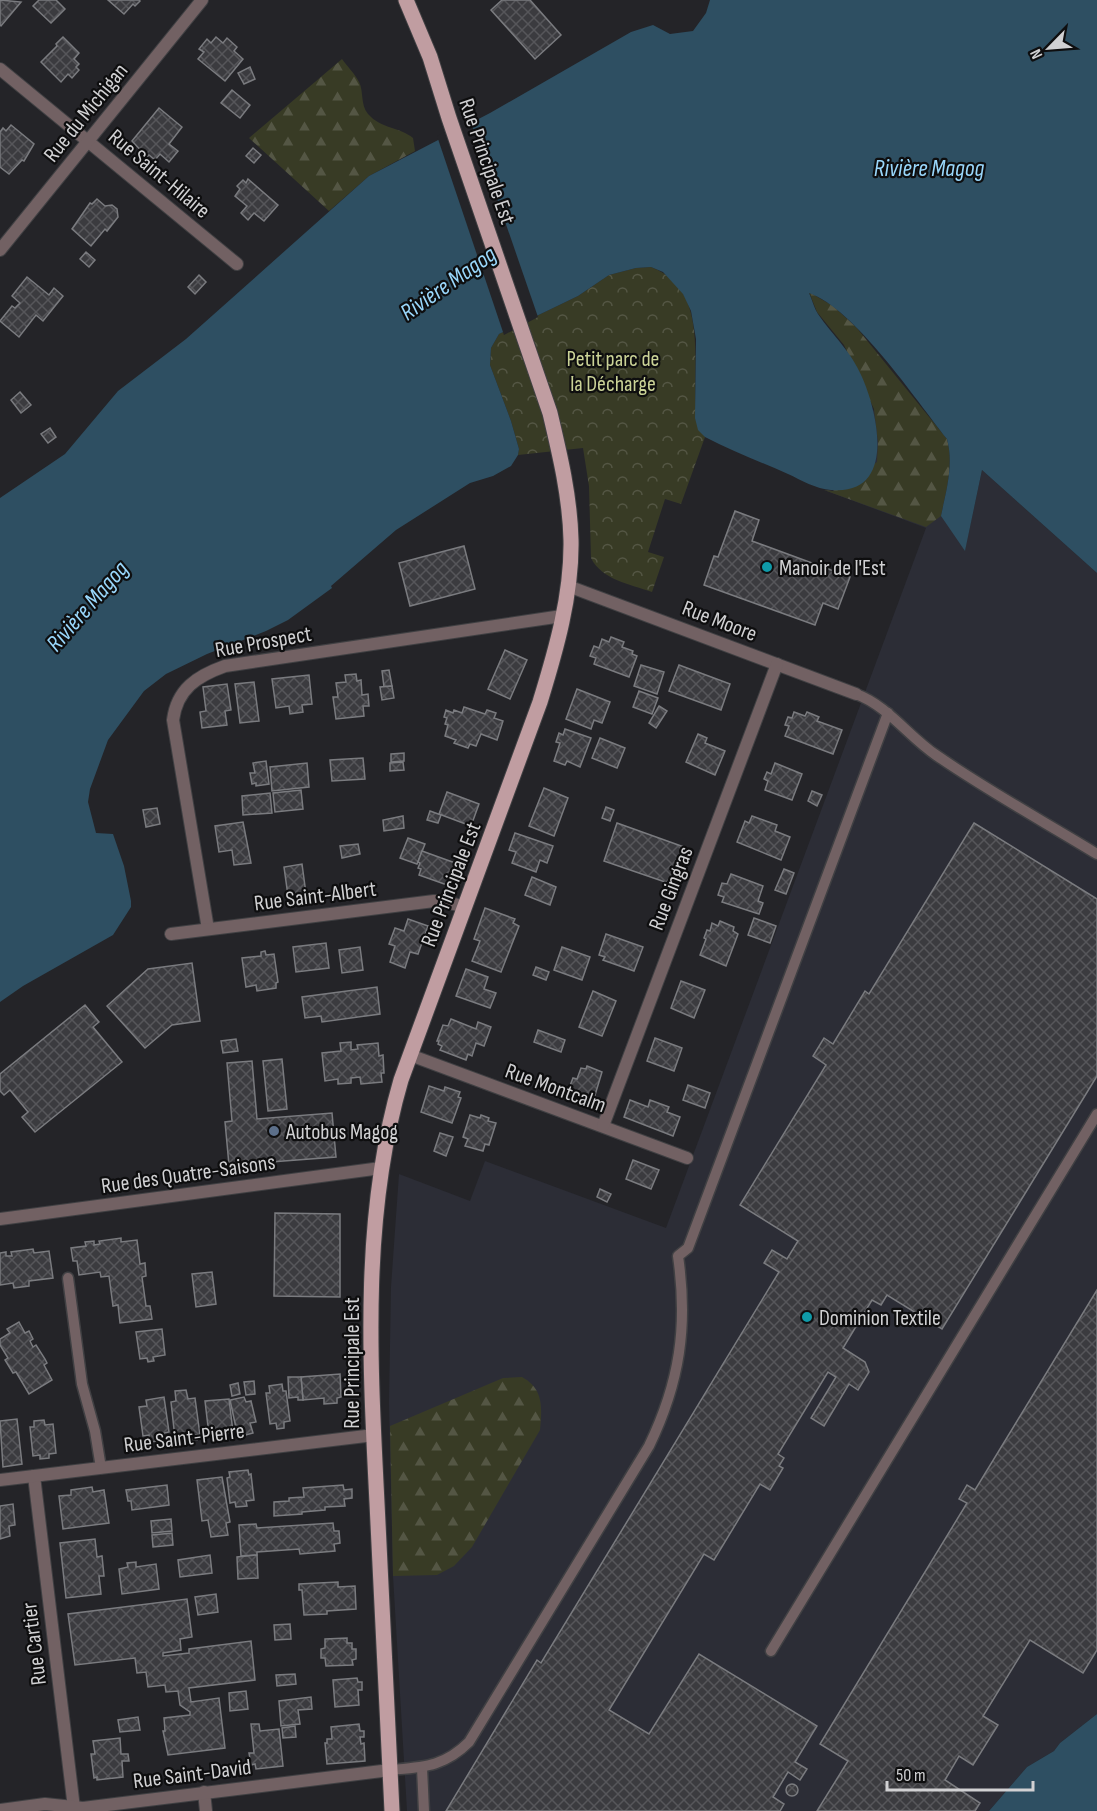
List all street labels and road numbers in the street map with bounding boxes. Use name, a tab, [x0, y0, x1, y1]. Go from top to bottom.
street label: Rue du Michigan	[38, 58, 134, 168]
street label: Rue Principale Est	[452, 95, 521, 228]
street label: Rue Saint-Hilaire	[103, 124, 216, 225]
street label: Rue Moore	[678, 595, 761, 648]
street label: Rue Prospect	[213, 621, 314, 664]
street label: Rue Principale Est	[415, 818, 488, 951]
street label: Rue Gingras	[643, 843, 700, 934]
street label: Rue Saint-Albert	[253, 876, 378, 917]
street label: Rue Montcalm	[501, 1058, 610, 1119]
street label: Rue des Quatre-Saisons	[99, 1149, 277, 1200]
street label: Rue Principale Est	[339, 1297, 366, 1429]
street label: Rue Saint-Pierre	[122, 1418, 246, 1459]
street label: Rue Cartier	[16, 1601, 53, 1687]
street label: Rue Saint-David	[132, 1754, 253, 1795]

